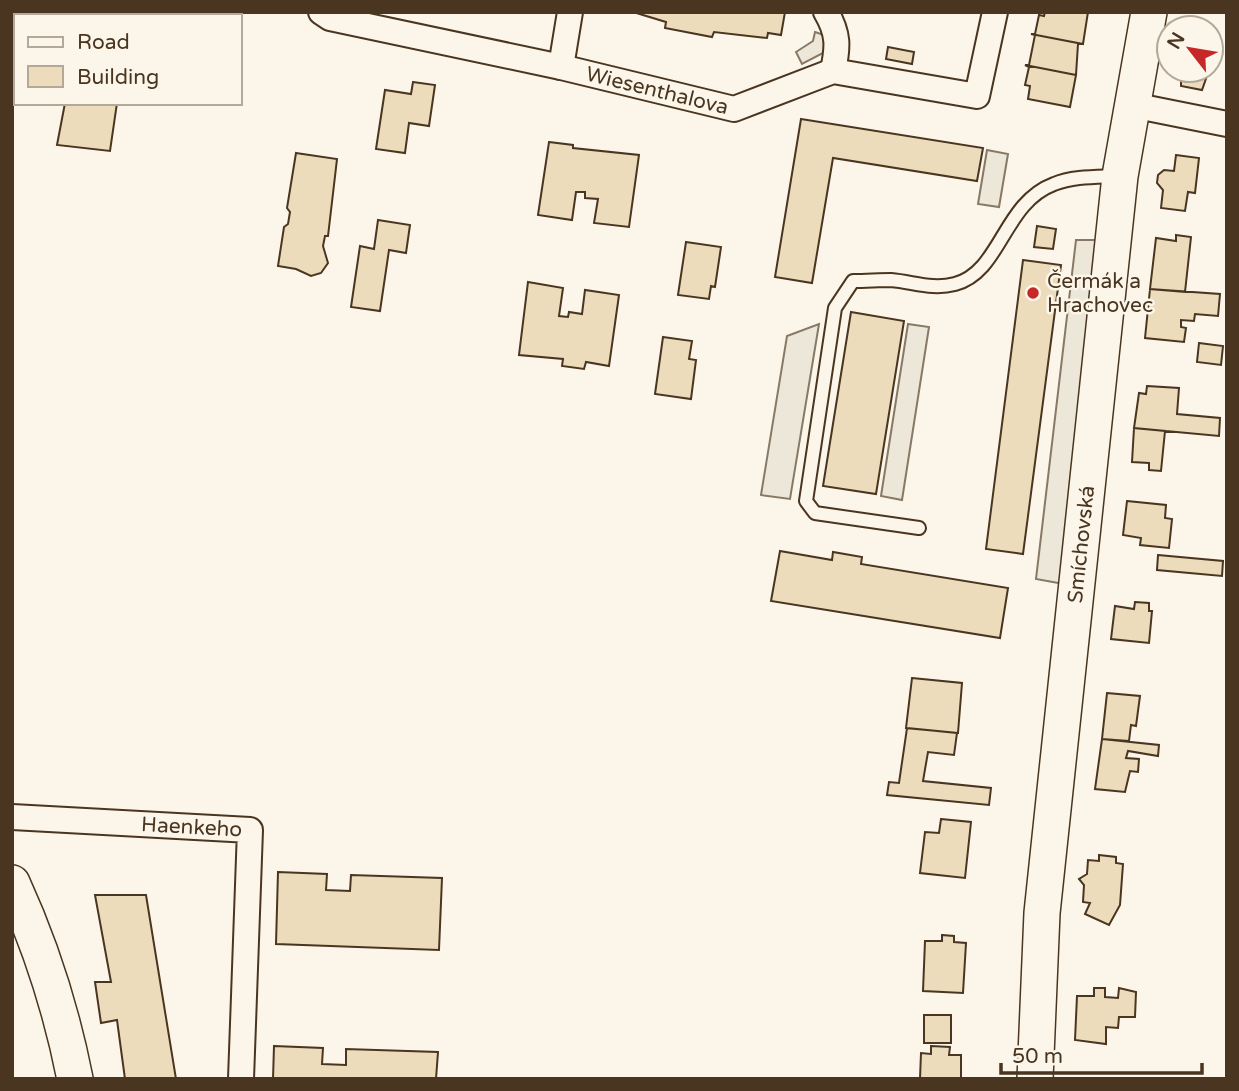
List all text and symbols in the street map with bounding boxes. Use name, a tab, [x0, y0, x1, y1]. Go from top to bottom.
legend	[14, 14, 242, 105]
north arrow	[1155, 14, 1225, 84]
text: N	[1163, 29, 1190, 53]
text: Road	[77, 30, 130, 55]
street label: Wiesenthalova	[583, 61, 731, 120]
text: Building	[77, 65, 159, 90]
place label: Čermák a Hrachovec	[1047, 269, 1153, 318]
marker: Čermák a Hrachovec	[1025, 285, 1041, 301]
street label: Smíchovská	[1062, 484, 1100, 604]
street label: Haenkeho	[141, 812, 243, 842]
scale bar	[1001, 1032, 1202, 1076]
text: 50 m	[1012, 1044, 1063, 1069]

